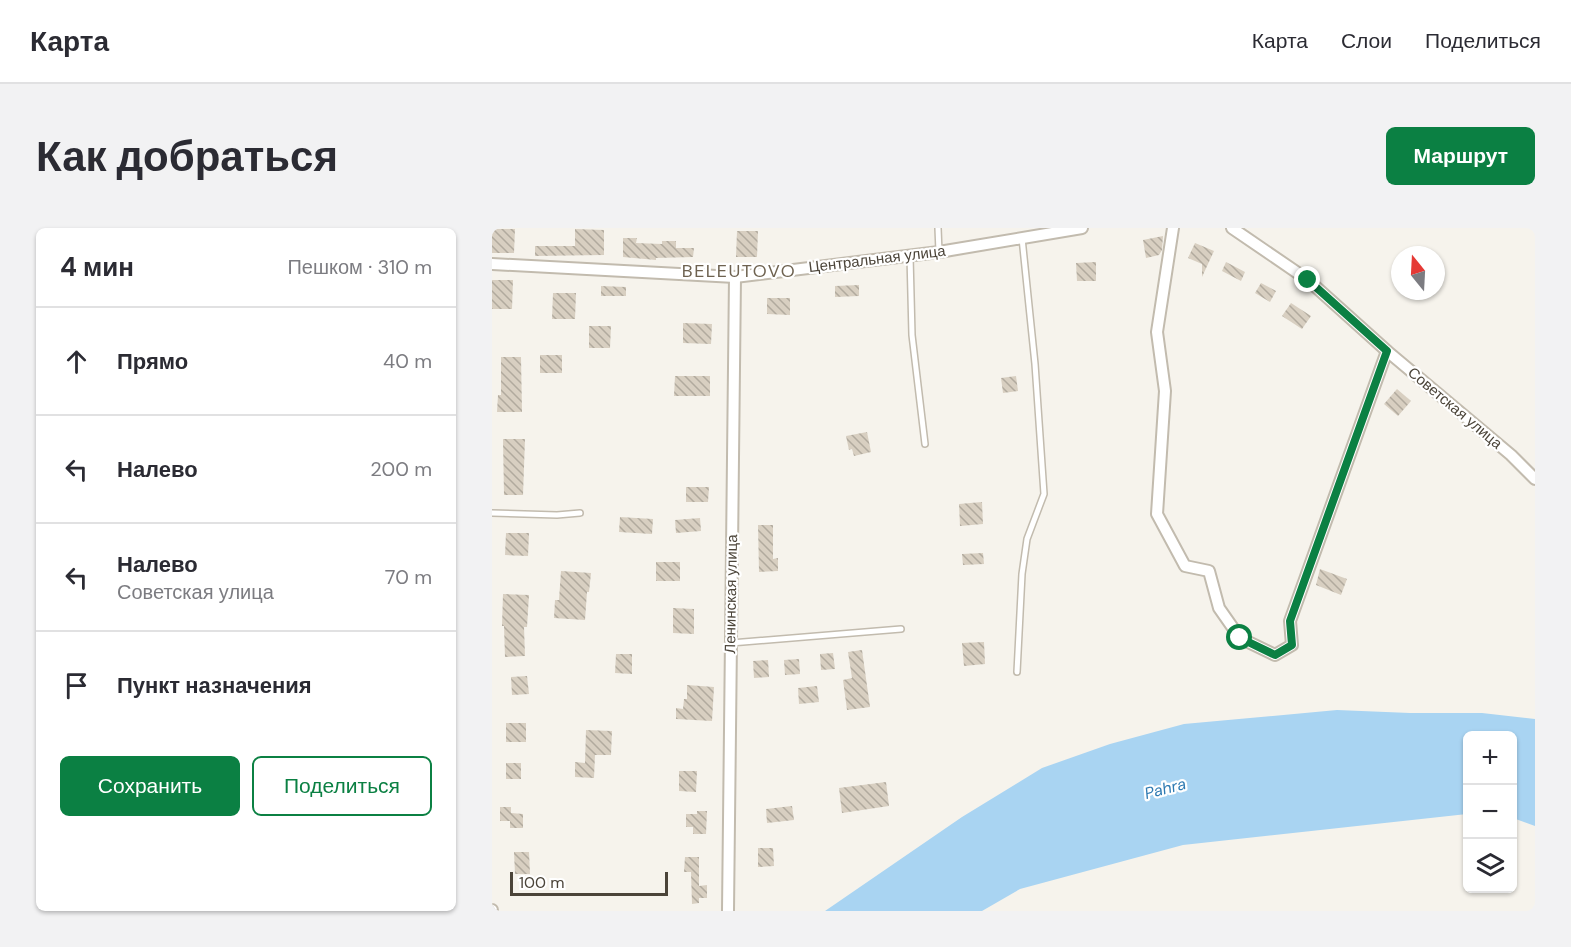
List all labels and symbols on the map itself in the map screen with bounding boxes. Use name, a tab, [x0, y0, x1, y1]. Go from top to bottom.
street label: Центральная улица	[807, 241, 947, 277]
north arrow	[1391, 246, 1445, 300]
district label: BELEUTOVO	[682, 259, 796, 283]
route end	[1294, 266, 1320, 292]
street label: Советская улица	[1404, 363, 1507, 454]
street label: Ленинская улица	[720, 534, 742, 654]
route start	[1226, 624, 1252, 650]
water label: Pahra	[1142, 773, 1188, 804]
scale bar	[510, 869, 668, 896]

